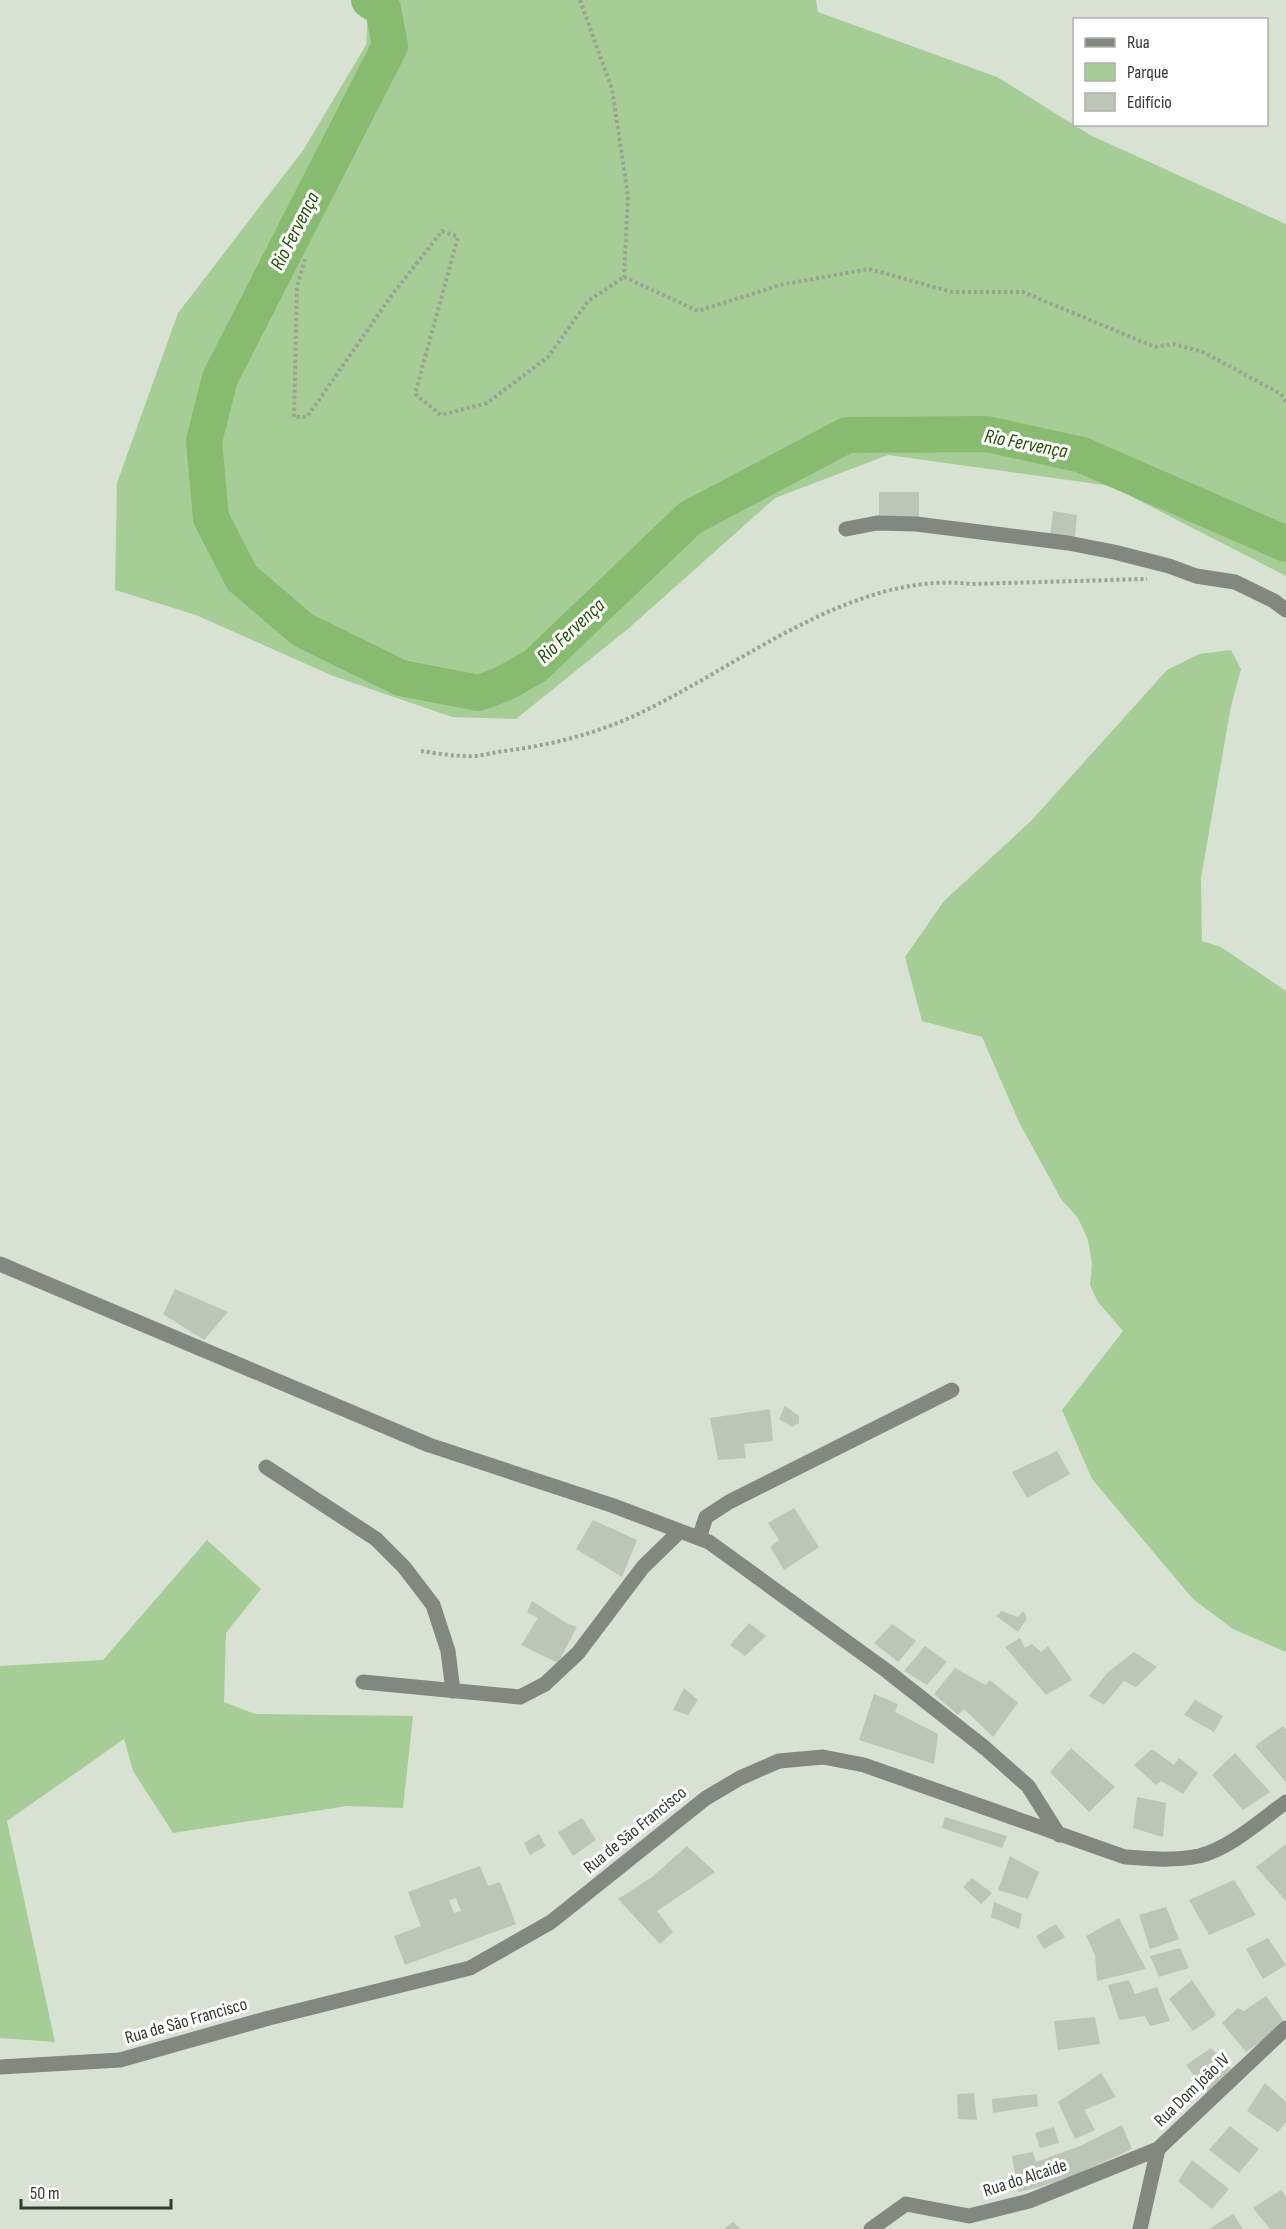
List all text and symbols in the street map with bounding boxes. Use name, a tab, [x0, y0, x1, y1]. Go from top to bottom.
legend	[1073, 18, 1268, 126]
text: Rua	[1127, 32, 1150, 53]
text: Parque	[1127, 62, 1168, 83]
text: Edifício	[1127, 92, 1172, 113]
water label: Rio Fervença	[265, 188, 325, 274]
water label: Rio Fervença	[982, 424, 1070, 464]
water label: Rio Fervença	[532, 594, 610, 668]
street label: Rua de São Francisco	[579, 1782, 691, 1878]
street label: Rua de São Francisco	[122, 1994, 250, 2048]
street label: Rua Dom João IV	[1150, 2049, 1234, 2131]
street label: Rua do Alcaide	[981, 2155, 1069, 2201]
scale bar	[21, 2172, 171, 2210]
text: 50 m	[30, 2183, 60, 2204]

